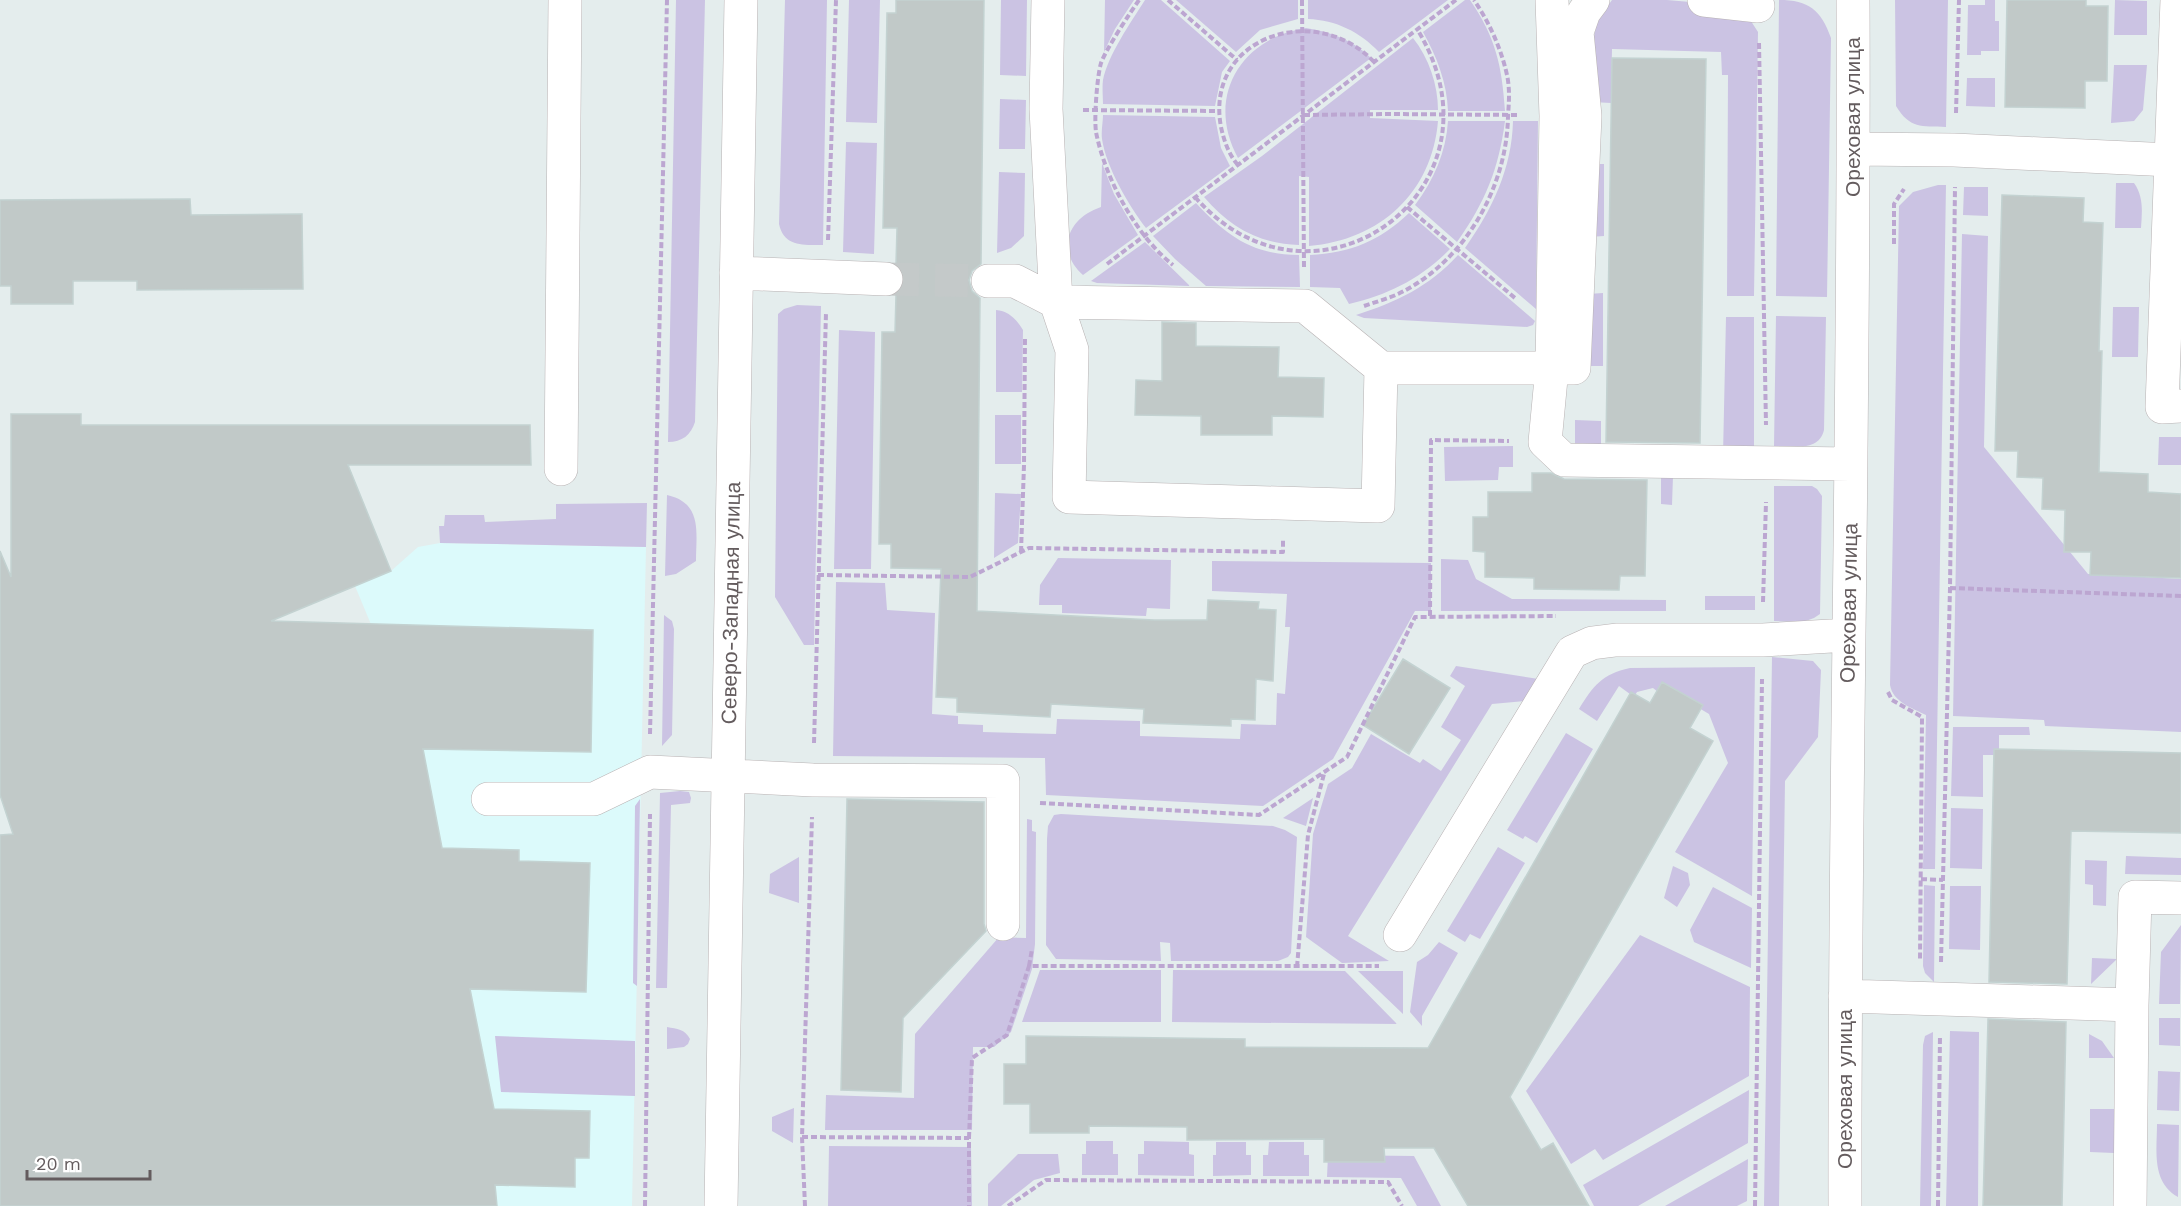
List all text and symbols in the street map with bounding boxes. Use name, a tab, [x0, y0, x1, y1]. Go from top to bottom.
street label: Ореховая улица	[1840, 37, 1865, 197]
street label: Северо-Западная улица	[716, 481, 745, 725]
street label: Ореховая улица	[1835, 522, 1862, 683]
street label: Ореховая улица	[1832, 1009, 1857, 1169]
scale bar	[27, 1143, 150, 1181]
text: 20 m	[36, 1153, 81, 1174]

